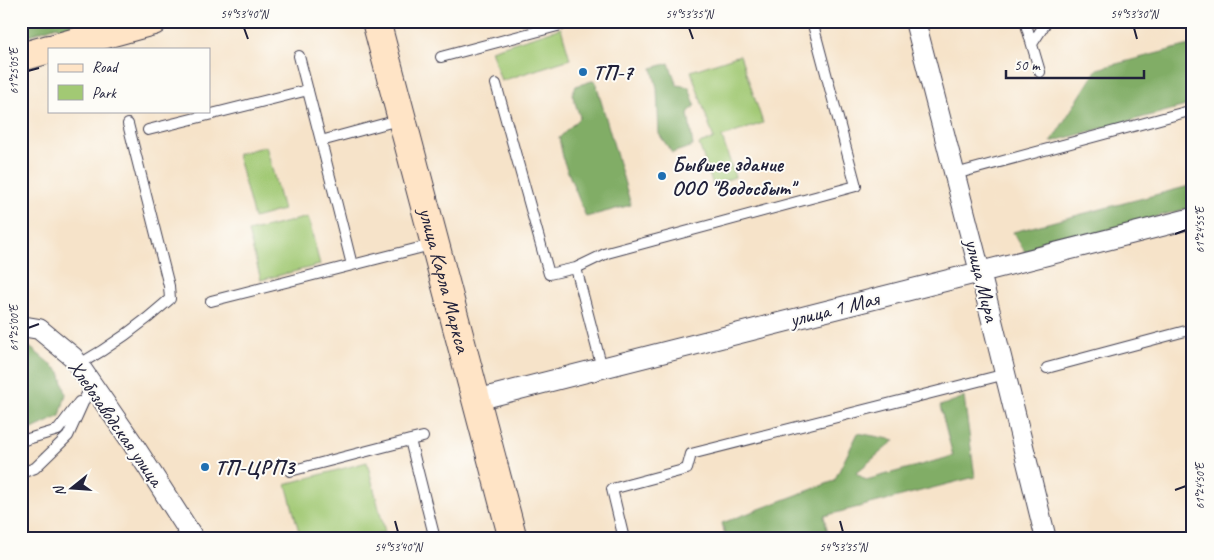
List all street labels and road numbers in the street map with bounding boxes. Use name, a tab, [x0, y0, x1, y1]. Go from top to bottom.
street label: улица Карла Маркса	[412, 203, 477, 357]
street label: улица Мира	[959, 234, 1005, 326]
street label: улица 1 Мая	[785, 285, 883, 333]
street label: Хлебозаводская улица	[63, 355, 171, 493]

